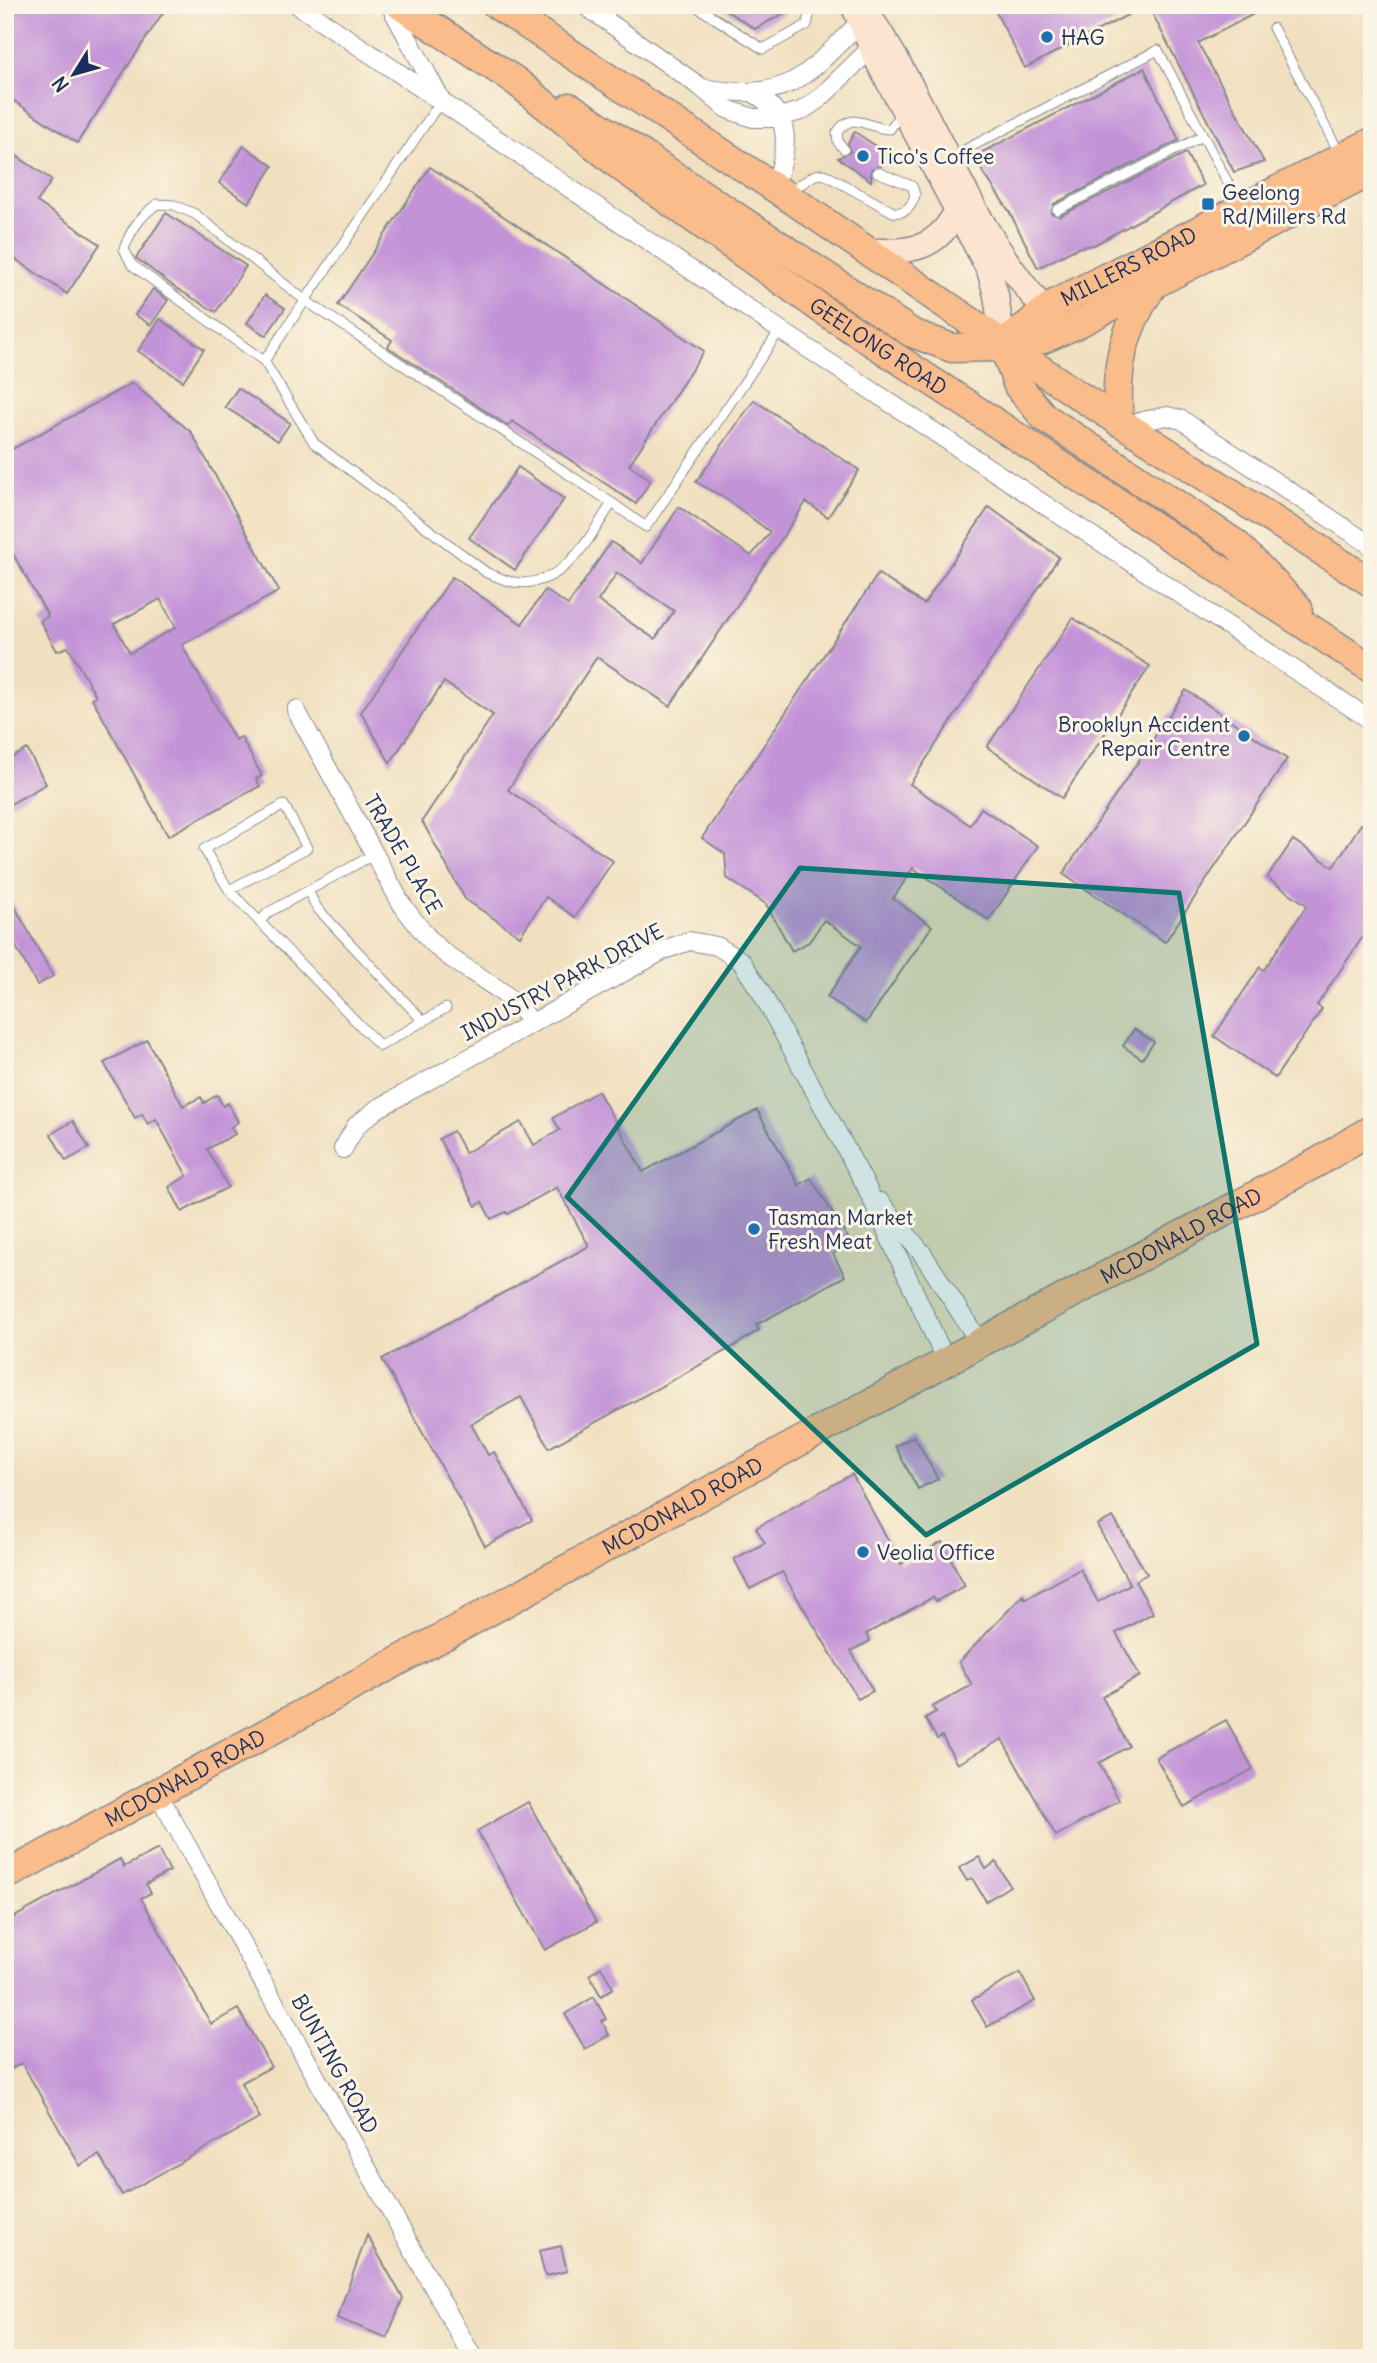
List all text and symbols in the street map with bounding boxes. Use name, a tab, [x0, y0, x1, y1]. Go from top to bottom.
place label: HAG	[1061, 24, 1105, 51]
marker: HAG	[1039, 29, 1055, 45]
north arrow	[38, 38, 108, 108]
text: N	[47, 72, 74, 97]
place label: Tico's Coffee	[877, 143, 994, 170]
marker: Tico's Coffee	[855, 148, 871, 164]
place label: Geelong Rd/Millers Rd	[1222, 179, 1346, 230]
marker: Geelong Rd/Millers Rd	[1200, 196, 1216, 212]
street label: MILLERS ROAD	[1056, 220, 1201, 312]
street label: GEELONG ROAD	[804, 291, 952, 401]
place label: Brooklyn Accident Repair Centre	[1058, 711, 1230, 762]
marker: Brooklyn Accident Repair Centre	[1236, 728, 1252, 744]
street label: TRADE PLACE	[358, 789, 448, 919]
street label: INDUSTRY PARK DRIVE	[456, 917, 668, 1047]
street label: MCDONALD ROAD	[1095, 1181, 1266, 1290]
place label: Tasman Market Fresh Meat	[768, 1204, 913, 1255]
marker: Tasman Market Fresh Meat	[746, 1221, 762, 1237]
street label: MCDONALD ROAD	[597, 1451, 768, 1561]
place label: Veolia Office	[877, 1539, 995, 1566]
marker: Veolia Office	[855, 1544, 871, 1560]
street label: MCDONALD ROAD	[100, 1723, 270, 1833]
street label: BUNTING ROAD	[286, 1990, 384, 2138]

